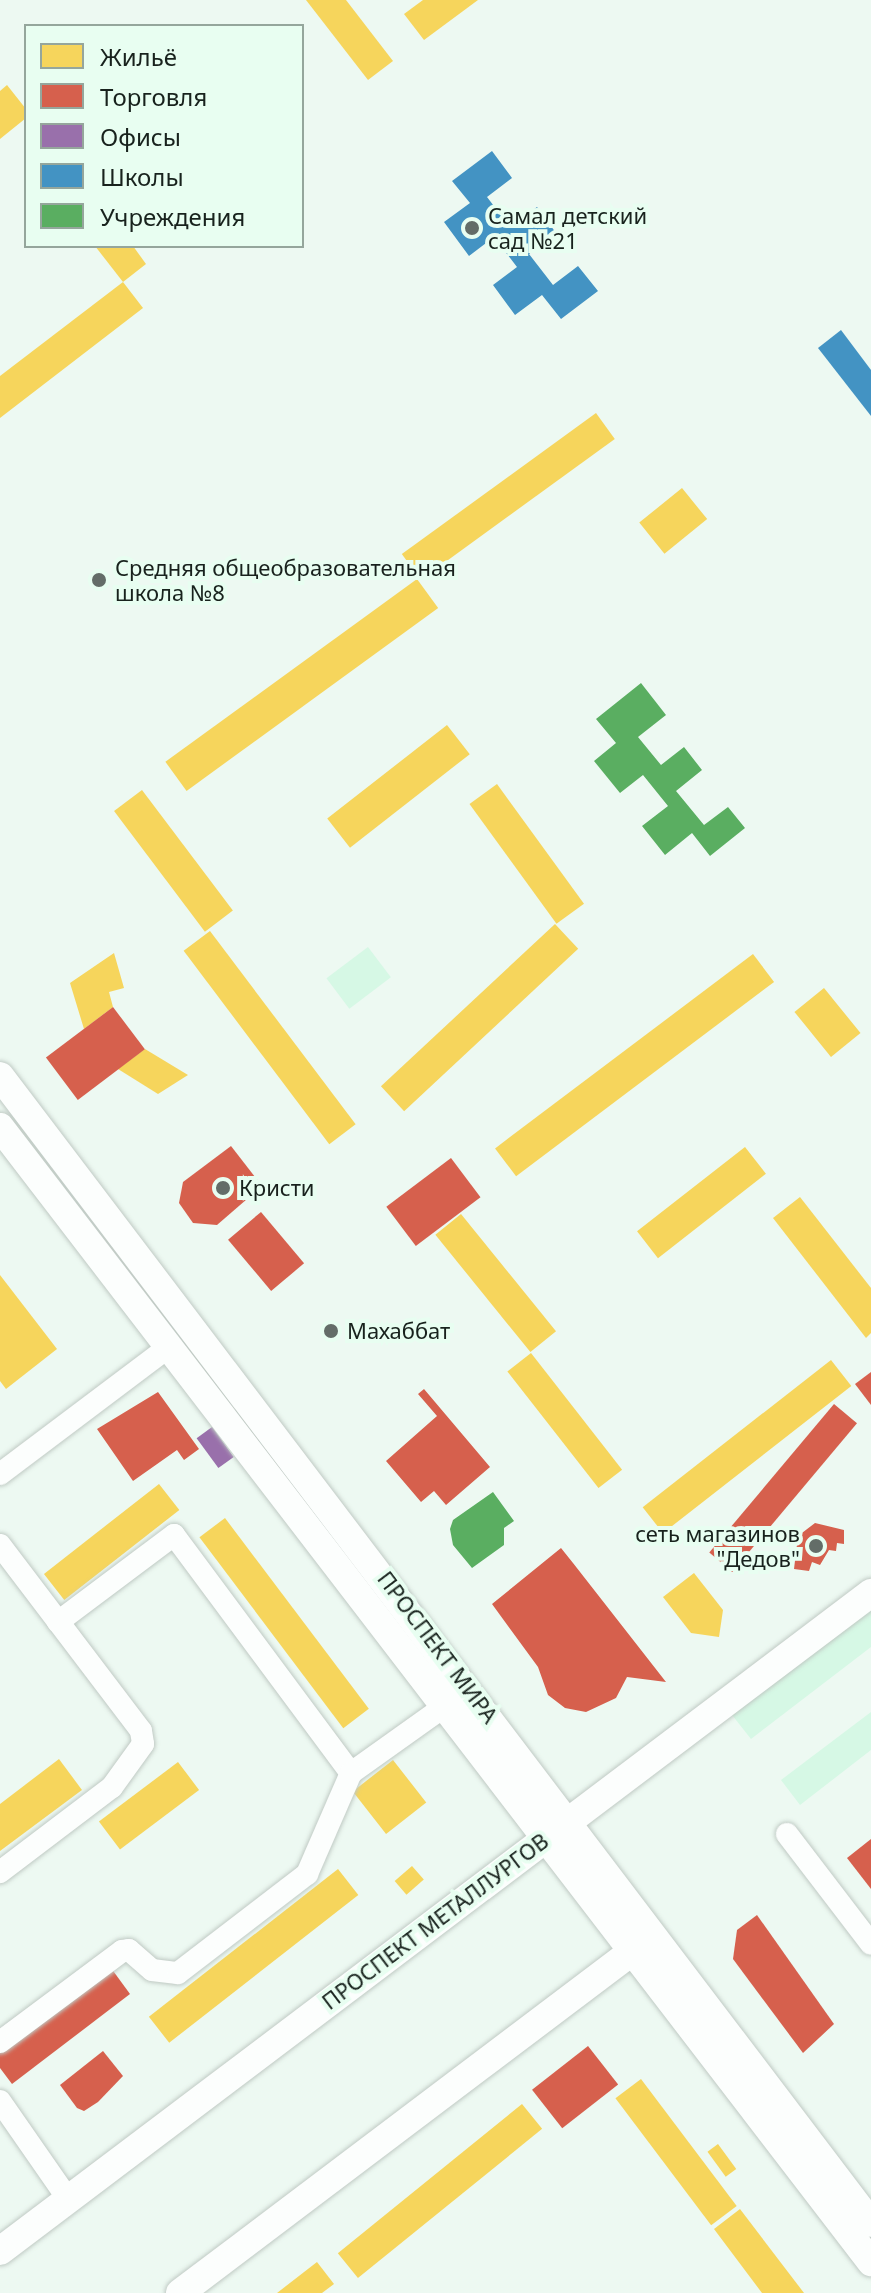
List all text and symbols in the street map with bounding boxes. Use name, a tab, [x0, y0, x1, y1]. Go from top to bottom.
legend	[24, 24, 304, 248]
text: Жильё	[100, 40, 177, 73]
text: Торговля	[100, 80, 207, 113]
text: Офисы	[100, 120, 181, 153]
text: Школы	[100, 160, 184, 193]
text: Учреждения	[100, 200, 245, 233]
place label: Самал детский сад №21	[488, 202, 647, 254]
marker: Самал детский сад №21	[463, 219, 481, 237]
place label: Средняя общеобразовательная школа №8	[115, 554, 456, 606]
marker: Средняя общеобразовательная школа №8	[90, 571, 108, 589]
place label: Кристи	[239, 1175, 315, 1201]
marker: Кристи	[214, 1179, 232, 1197]
place label: Махаббат	[347, 1318, 450, 1344]
marker: Махаббат	[322, 1322, 340, 1340]
place label: сеть магазинов "Дедов"	[635, 1520, 800, 1572]
marker: сеть магазинов "Дедов"	[807, 1537, 825, 1555]
street label: ПРОСПЕКТ МИРА	[372, 1566, 504, 1728]
street label: ПРОСПЕКТ МЕТАЛЛУРГОВ	[317, 1827, 553, 2015]

